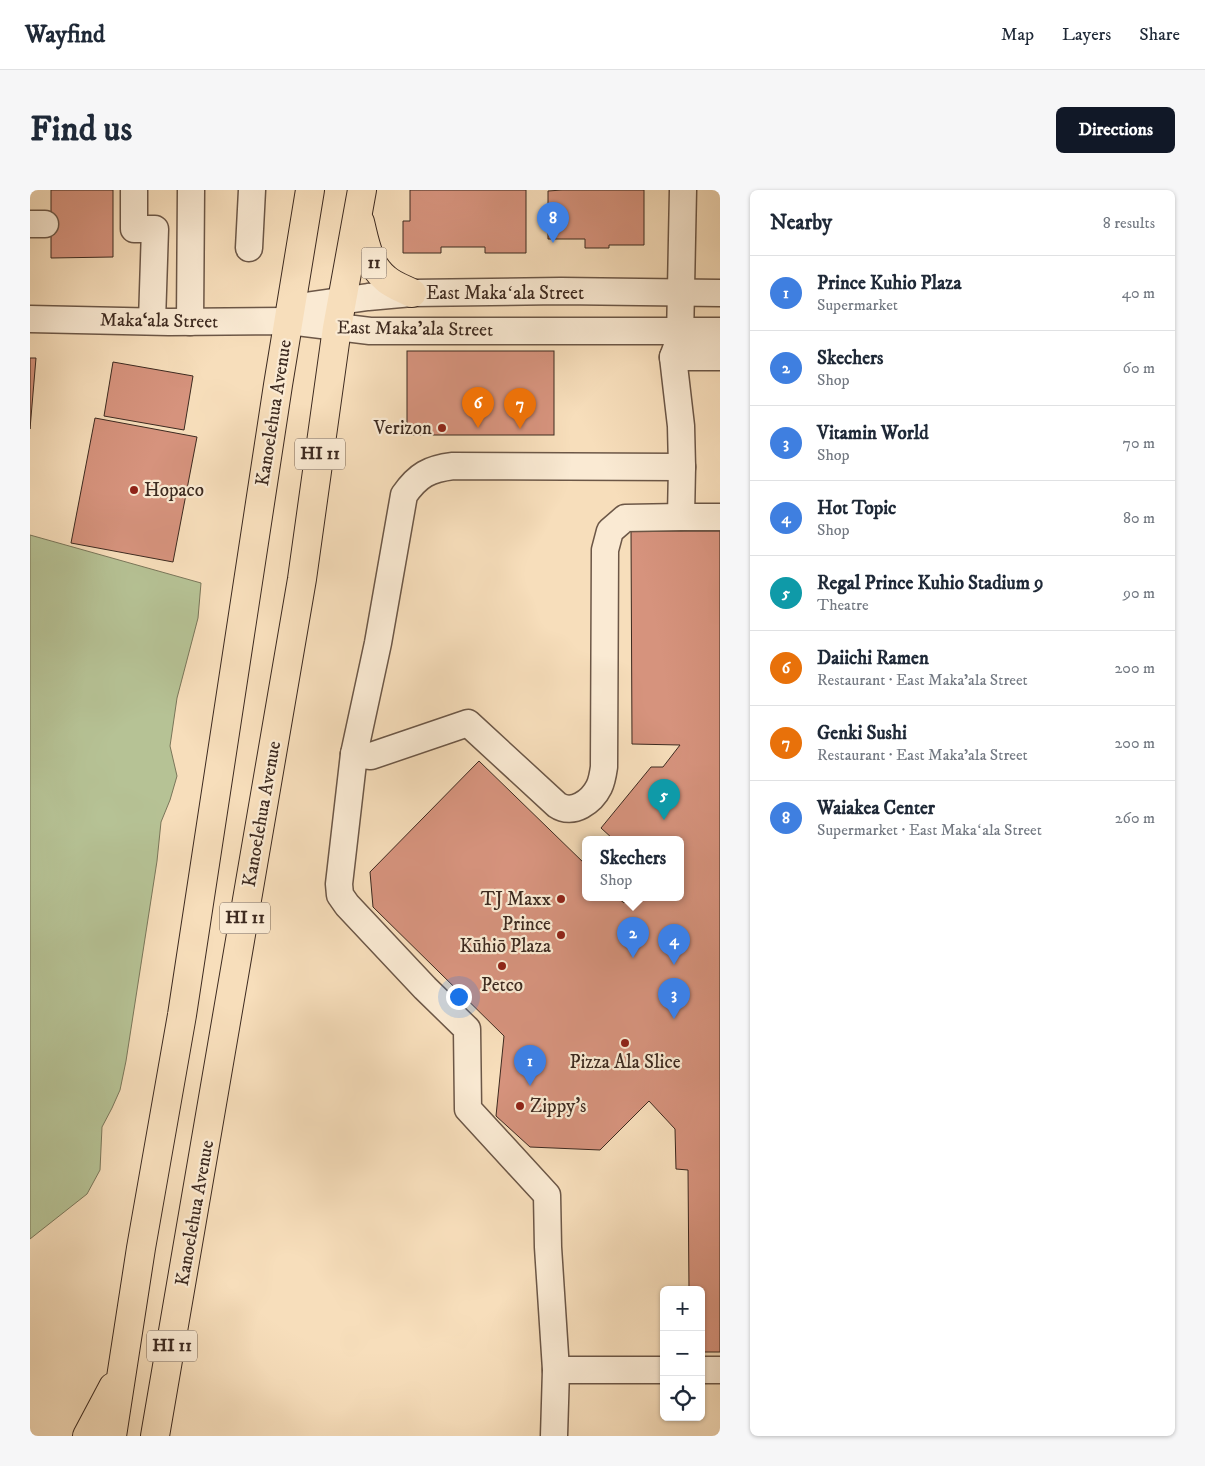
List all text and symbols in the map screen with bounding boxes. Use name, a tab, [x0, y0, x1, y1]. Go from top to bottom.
text: Wayfind	[25, 20, 105, 50]
text: Map	[1001, 24, 1034, 46]
text: Layers	[1062, 24, 1111, 46]
text: Share	[1139, 24, 1180, 46]
button: Directions	[1056, 107, 1175, 153]
text: Find us	[30, 108, 132, 152]
pin: 8	[537, 202, 569, 243]
text: Nearby	[770, 210, 832, 236]
text: 8 results	[1103, 213, 1155, 233]
road number: 11	[362, 248, 386, 278]
text: Prince Kuhio Plaza	[817, 272, 962, 295]
street label: East Makaʻala Street	[426, 282, 584, 305]
text: 1	[783, 283, 789, 303]
text: 40 m	[1122, 283, 1155, 303]
text: Supermarket	[817, 295, 898, 315]
street label: Maka‘ala Street	[100, 308, 218, 334]
street label: East Maka'ala Street	[337, 316, 493, 342]
street label: Kanoelehua Avenue	[251, 338, 297, 488]
text: Skechers	[817, 347, 883, 370]
text: 2	[782, 358, 790, 378]
text: 60 m	[1123, 358, 1155, 378]
text: Shop	[817, 370, 850, 390]
pin: 6	[462, 387, 494, 428]
pin: 7	[504, 388, 536, 429]
place label: Verizon	[373, 417, 432, 440]
marker: Verizon	[436, 422, 448, 434]
text: Vitamin World	[817, 422, 929, 445]
text: 3	[783, 433, 789, 453]
text: 70 m	[1123, 433, 1155, 453]
road number: HI 11	[295, 438, 345, 470]
text: Shop	[817, 445, 850, 465]
place label: Hopaco	[144, 479, 204, 502]
marker: Hopaco	[128, 484, 140, 496]
text: Hot Topic	[817, 497, 896, 520]
text: 4	[781, 508, 791, 528]
text: 80 m	[1123, 508, 1155, 528]
text: Shop	[817, 520, 850, 540]
text: Regal Prince Kuhio Stadium 9	[817, 572, 1043, 595]
text: 5	[782, 583, 790, 603]
text: 90 m	[1123, 583, 1155, 603]
text: Theatre	[817, 595, 869, 615]
text: Daiichi Ramen	[817, 647, 929, 670]
text: 6	[782, 658, 790, 678]
text: 200 m	[1114, 658, 1155, 678]
text: Restaurant · East Maka'ala Street	[817, 670, 1028, 690]
text: Genki Sushi	[817, 722, 907, 745]
text: 7	[782, 733, 790, 753]
text: 200 m	[1114, 733, 1155, 753]
street label: Kanoelehua Avenue	[238, 739, 286, 889]
text: Restaurant · East Maka'ala Street	[817, 745, 1028, 765]
pin: 5	[648, 779, 680, 820]
text: Waiakea Center	[817, 797, 935, 820]
text: 8	[782, 808, 790, 828]
text: 260 m	[1115, 808, 1155, 828]
text: Supermarket · East Makaʻala Street	[817, 820, 1042, 840]
popup	[582, 836, 684, 901]
text: Skechers	[600, 847, 666, 870]
text: Shop	[600, 870, 632, 890]
place label: TJ Maxx	[481, 888, 552, 911]
marker: TJ Maxx	[555, 893, 567, 905]
road number: HI 11	[220, 902, 270, 934]
place label: Prince Kūhiō Plaza	[459, 913, 551, 958]
pin: 2	[617, 917, 649, 958]
pin: 4	[658, 924, 690, 965]
marker: Prince Kūhiō Plaza	[555, 929, 567, 941]
marker: Petco	[496, 960, 508, 972]
place label: Petco	[481, 974, 523, 997]
pin: 3	[658, 978, 690, 1019]
your location	[446, 984, 472, 1010]
marker: Pizza Ala Slice	[619, 1037, 631, 1049]
pin: 1	[514, 1045, 546, 1086]
place label: Pizza Ala Slice	[569, 1051, 681, 1074]
place label: Zippy's	[530, 1095, 586, 1118]
marker: Zippy's	[514, 1100, 526, 1112]
street label: Kanoelehua Avenue	[171, 1138, 219, 1288]
map controls	[660, 1286, 705, 1421]
button: +	[660, 1286, 705, 1331]
road number: HI 11	[147, 1330, 197, 1362]
button: −	[660, 1331, 705, 1376]
button: locate	[660, 1376, 705, 1421]

